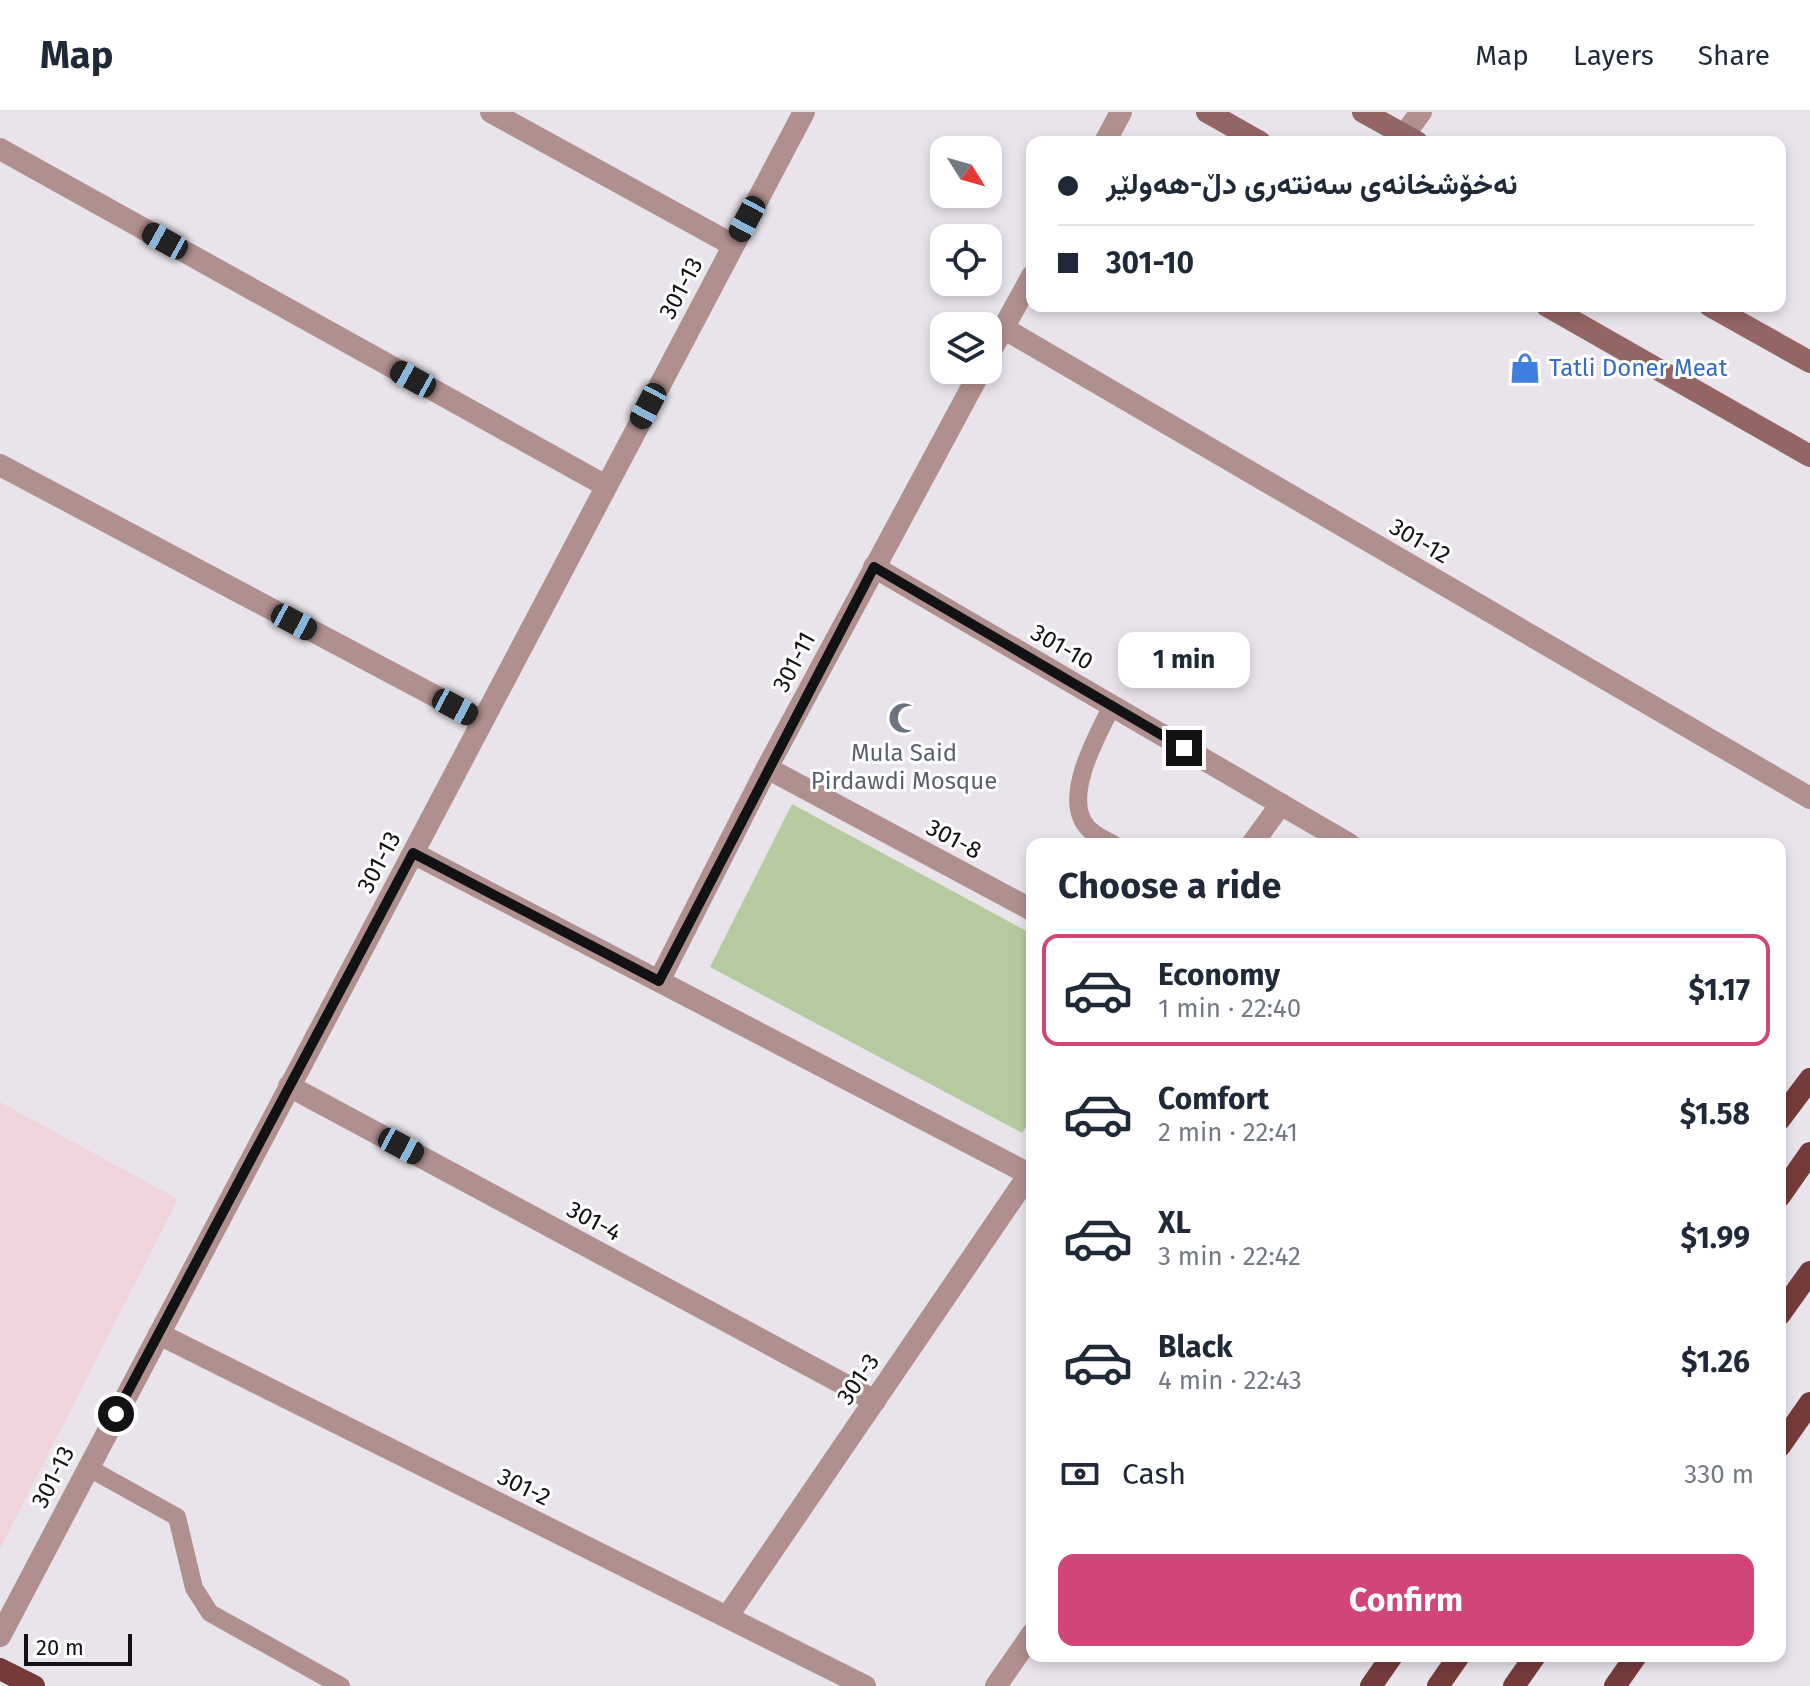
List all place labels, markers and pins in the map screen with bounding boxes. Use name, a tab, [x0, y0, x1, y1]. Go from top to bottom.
shop icon: Tatli Doner Meat	[1508, 351, 1542, 385]
place label: Tatli Doner Meat	[1549, 354, 1728, 382]
mosque icon: Mula Said Pirdawdi Mosque	[887, 701, 921, 735]
place label: Mula Said Pirdawdi Mosque	[811, 739, 997, 795]

